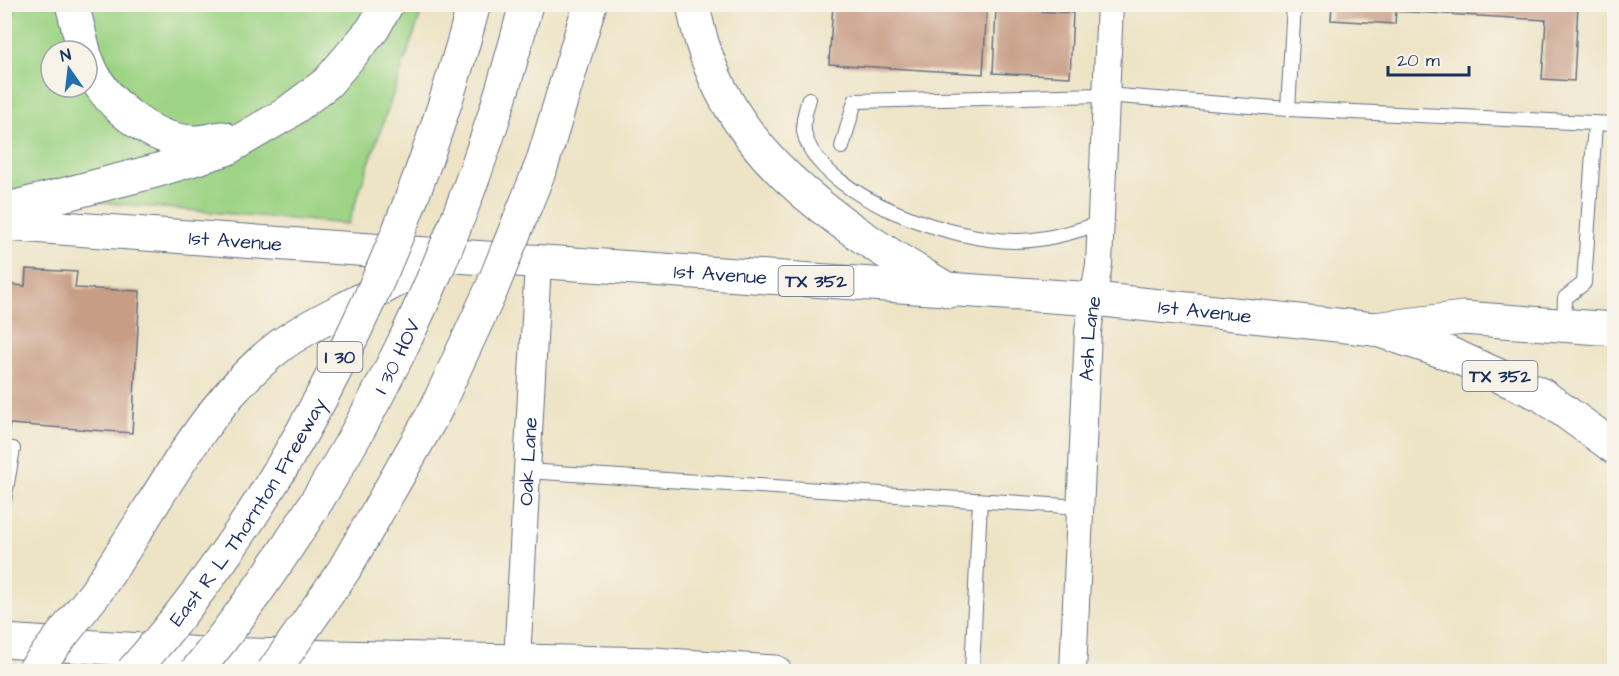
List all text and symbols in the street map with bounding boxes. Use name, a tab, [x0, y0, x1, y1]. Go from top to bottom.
north arrow	[39, 39, 99, 99]
scale bar	[1388, 39, 1469, 77]
text: N	[58, 44, 73, 67]
text: 20 m	[1397, 48, 1440, 73]
street label: 1st Avenue	[188, 224, 283, 259]
street label: 1st Avenue	[673, 258, 768, 292]
road number: TX 352	[778, 266, 854, 296]
street label: 1st Avenue	[1157, 293, 1253, 331]
street label: Ash Lane	[1073, 294, 1109, 382]
street label: I 30 HOV	[367, 314, 428, 399]
road number: I 30	[318, 342, 362, 372]
road number: TX 352	[1462, 361, 1538, 391]
street label: East R L Thornton Freeway	[163, 393, 334, 633]
street label: Oak Lane	[512, 416, 545, 506]

